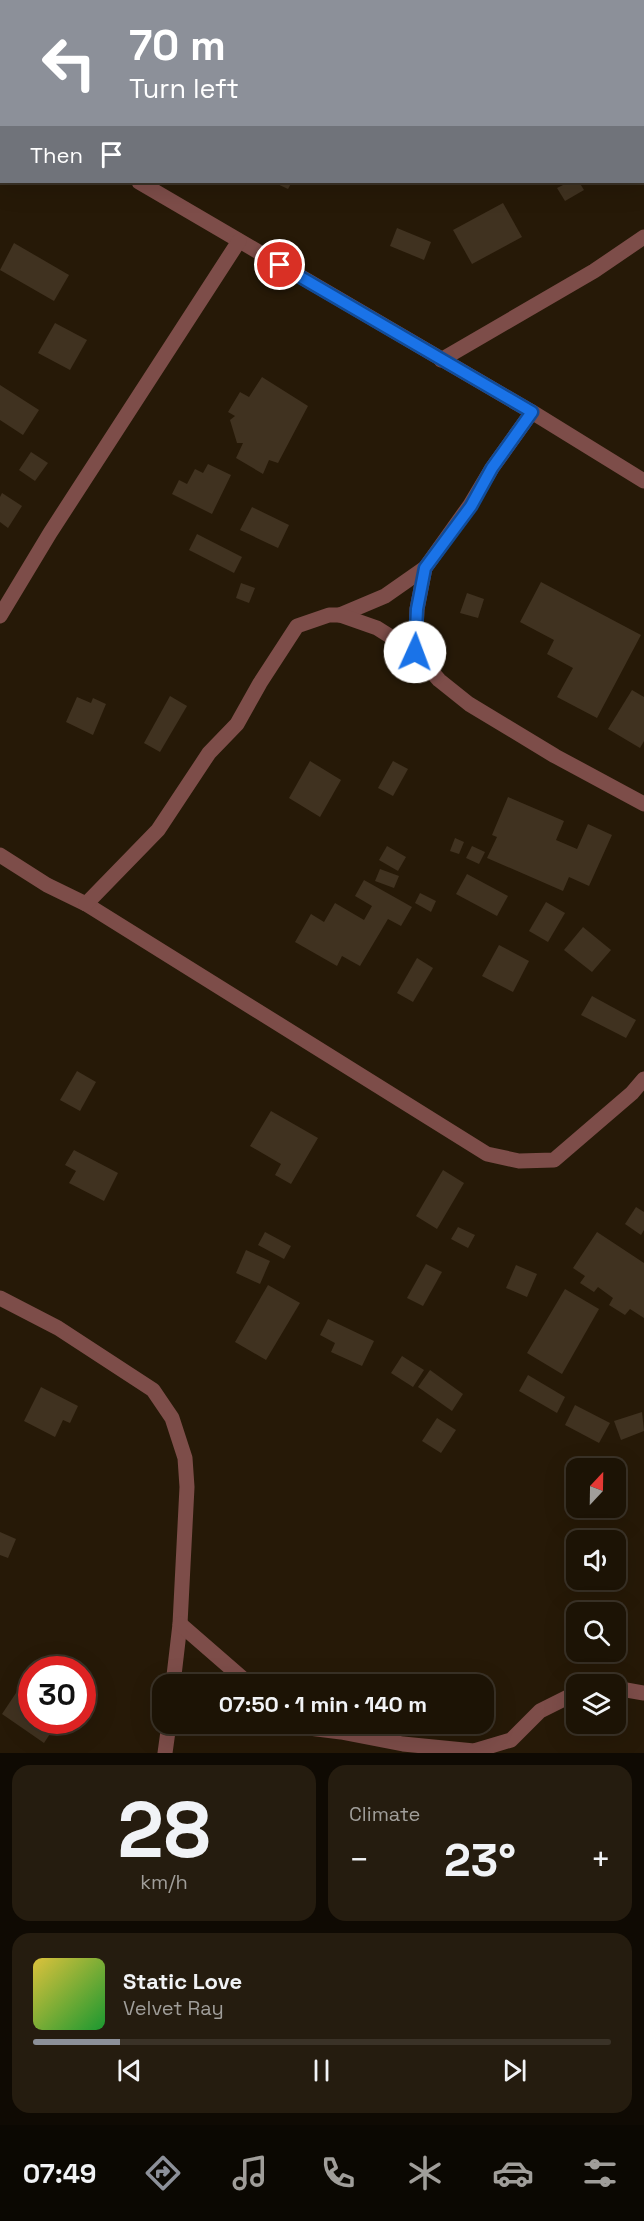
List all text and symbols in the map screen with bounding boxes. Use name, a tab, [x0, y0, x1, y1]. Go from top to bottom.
text: 70 m	[129, 19, 226, 72]
icon: left	[30, 24, 108, 102]
text: Turn left	[129, 71, 239, 106]
icon: arrive	[95, 138, 128, 171]
text: Then	[30, 141, 83, 169]
pin	[254, 239, 305, 290]
icon: arrive	[263, 248, 296, 281]
position arrow	[383, 620, 447, 684]
north arrow	[566, 1458, 626, 1518]
map controls	[566, 1458, 626, 1734]
button: sound	[566, 1530, 626, 1590]
button: search	[566, 1602, 626, 1662]
speed limit sign: 30	[18, 1656, 96, 1734]
button: layers	[566, 1674, 626, 1734]
text: 07:50 · 1 min · 140 m	[219, 1690, 427, 1718]
text: 28	[117, 1780, 211, 1880]
text: Climate	[349, 1801, 420, 1827]
text: 23°	[444, 1832, 516, 1889]
text: −	[349, 1839, 369, 1881]
text: +	[591, 1839, 611, 1881]
text: km/h	[140, 1869, 188, 1895]
text: Static Love	[123, 1967, 242, 1995]
text: Velvet Ray	[123, 1995, 224, 2021]
icon: previous	[113, 2054, 146, 2087]
icon: pause	[305, 2054, 338, 2087]
icon: next	[498, 2054, 531, 2087]
icon: directions	[142, 2152, 184, 2194]
icon: music	[229, 2152, 271, 2194]
icon: phone	[317, 2152, 359, 2194]
icon: climate	[404, 2152, 446, 2194]
icon: car	[492, 2152, 534, 2194]
icon: filters	[579, 2152, 621, 2194]
text: 07:49	[23, 2156, 97, 2191]

